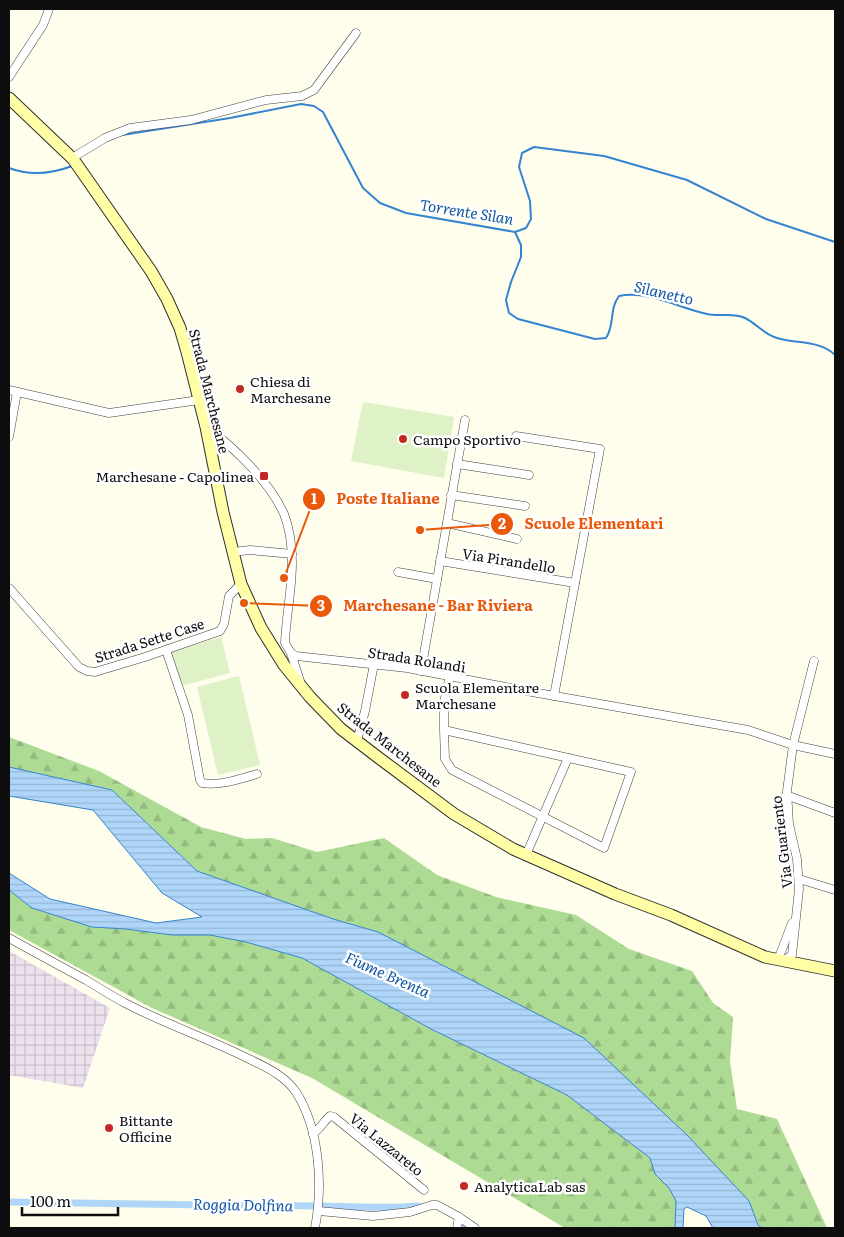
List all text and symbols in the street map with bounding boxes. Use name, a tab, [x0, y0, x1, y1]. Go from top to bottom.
water label: Torrente Silan	[419, 192, 515, 230]
water label: Silanetto	[632, 274, 696, 310]
street label: Strada Marchesane	[185, 327, 235, 455]
place label: Chiesa di Marchesane	[250, 371, 331, 407]
marker: Chiesa di Marchesane	[234, 383, 246, 395]
place label: Campo Sportivo	[413, 429, 521, 449]
marker: Campo Sportivo	[397, 433, 409, 445]
place label: Marchesane - Capolinea	[95, 466, 254, 486]
marker: Marchesane - Capolinea	[258, 470, 270, 482]
callout: Poste Italiane	[301, 484, 450, 514]
text: 1	[311, 486, 317, 509]
text: Poste Italiane	[336, 486, 440, 509]
callout: Scuole Elementari	[489, 509, 673, 539]
text: 2	[498, 511, 506, 534]
text: Scuole Elementari	[525, 511, 664, 534]
street label: Via Pirandello	[461, 543, 557, 577]
callout: Marchesane - Bar Riviera	[308, 591, 543, 621]
text: 3	[317, 593, 325, 616]
text: Marchesane - Bar Riviera	[343, 593, 533, 616]
street label: Strada Sette Case	[92, 613, 206, 667]
street label: Strada Rolandi	[367, 641, 468, 677]
place label: Scuola Elementare Marchesane	[415, 677, 539, 713]
marker: Scuola Elementare Marchesane	[399, 689, 411, 701]
street label: Strada Marchesane	[334, 697, 446, 791]
street label: Via Guariento	[765, 795, 797, 889]
water label: Fiume Brenta	[342, 945, 434, 1003]
street label: Via Lazzareto	[346, 1108, 428, 1180]
place label: Bittante Officine	[119, 1110, 173, 1146]
marker: Bittante Officine	[103, 1122, 115, 1134]
place label: AnalyticaLab sas	[474, 1176, 585, 1196]
marker: AnalyticaLab sas	[458, 1180, 470, 1192]
scale bar	[22, 1184, 119, 1216]
text: 100 m	[30, 1189, 71, 1212]
water label: Roggia Dolfina	[193, 1192, 294, 1216]

